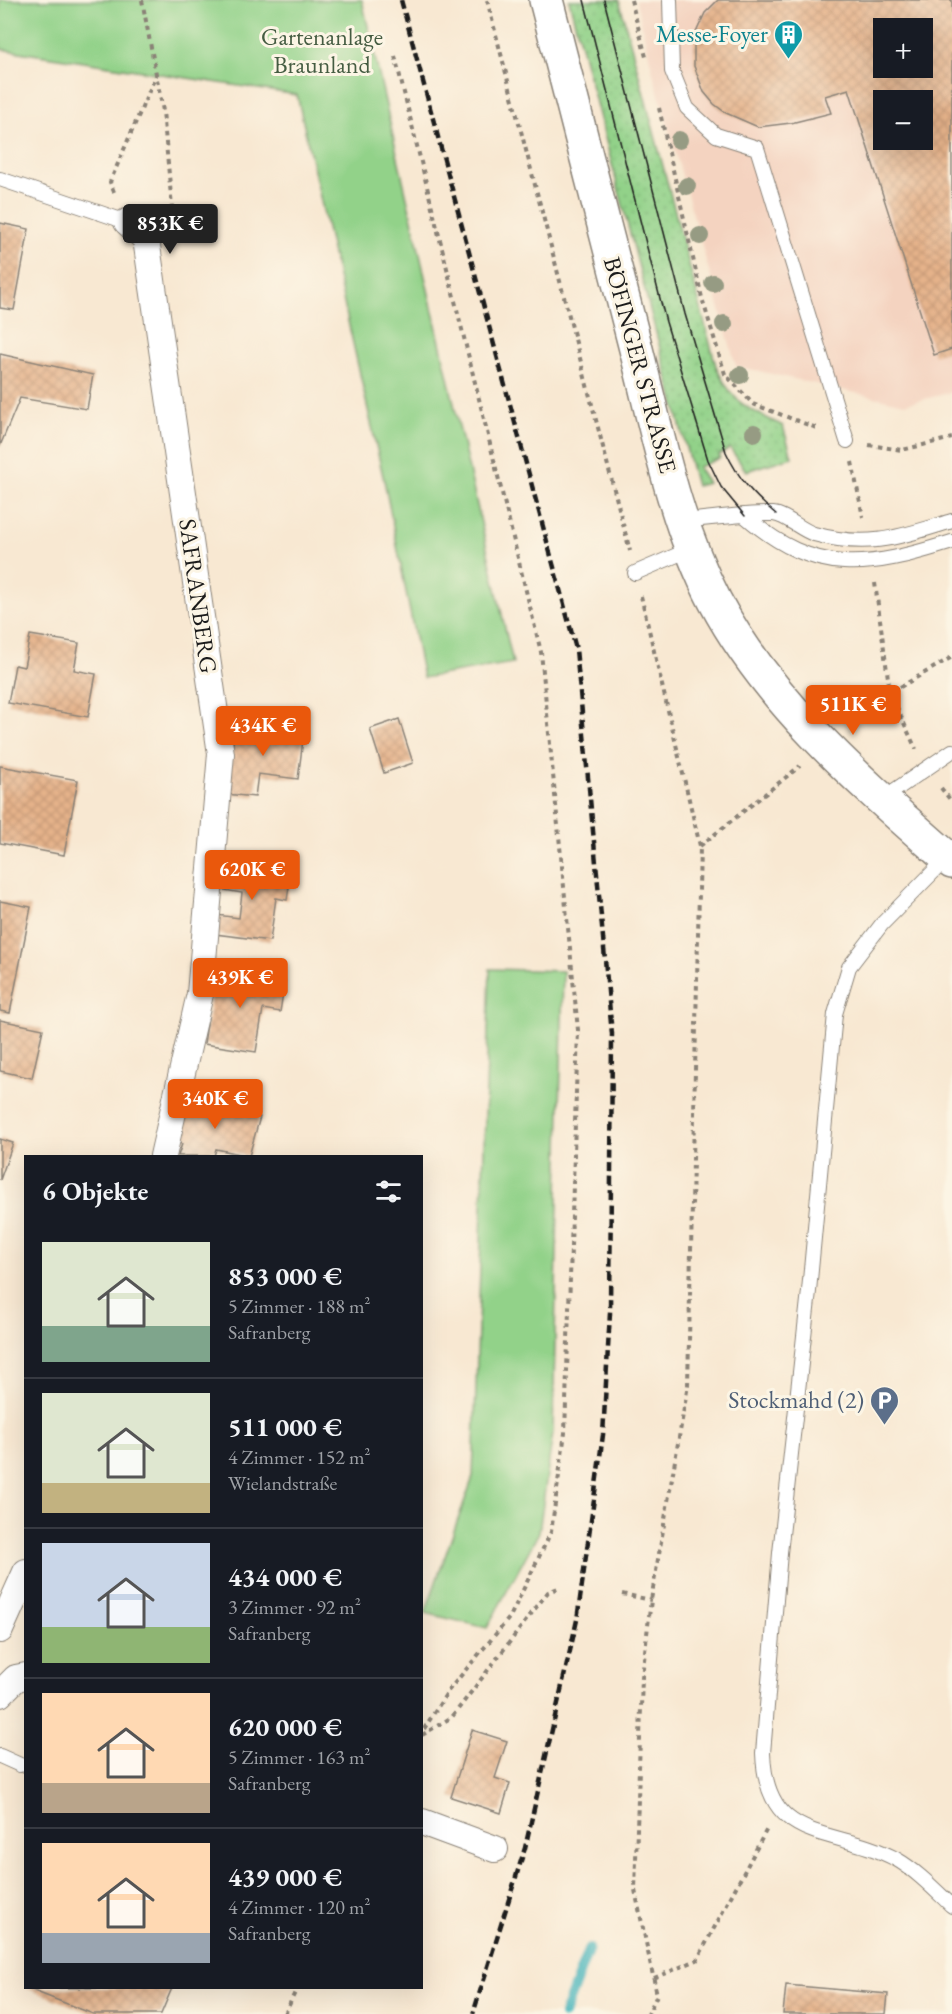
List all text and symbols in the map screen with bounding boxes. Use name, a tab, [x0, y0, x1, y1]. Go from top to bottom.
place label: Messe-Foyer	[656, 18, 768, 49]
building icon: Messe-Foyer	[773, 18, 805, 60]
map controls	[873, 18, 933, 150]
button: +	[873, 18, 933, 78]
park label: Gartenanlage Braunland	[261, 21, 383, 80]
button: −	[873, 90, 933, 150]
pin: 853K €	[121, 204, 219, 255]
text: 853K €	[137, 210, 203, 236]
street label: BÖFINGER STRASSE	[597, 253, 684, 476]
street label: SAFRANBERG	[172, 517, 225, 675]
pin: 511K €	[804, 685, 902, 736]
text: 511K €	[820, 691, 886, 717]
pin: 434K €	[214, 706, 312, 757]
text: 434K €	[230, 712, 296, 738]
pin: 620K €	[203, 850, 301, 901]
text: 620K €	[219, 856, 285, 882]
pin: 439K €	[191, 958, 289, 1009]
text: 439K €	[207, 964, 273, 990]
pin: 340K €	[166, 1079, 264, 1130]
text: 340K €	[182, 1085, 248, 1111]
text: 6 Objekte	[42, 1174, 148, 1208]
icon: filters	[372, 1175, 405, 1208]
text: 853 000 €	[228, 1259, 342, 1293]
icon: home	[90, 1266, 162, 1338]
text: 5 Zimmer · 188 m²	[228, 1293, 371, 1319]
text: Safranberg	[228, 1319, 310, 1345]
place label: Stockmahd (2)	[728, 1384, 864, 1415]
parking icon: Stockmahd (2)	[869, 1384, 901, 1426]
text: 511 000 €	[228, 1410, 342, 1444]
icon: home	[90, 1417, 162, 1489]
text: 4 Zimmer · 152 m²	[228, 1444, 371, 1470]
text: Wielandstraße	[228, 1470, 337, 1496]
text: 434 000 €	[228, 1560, 342, 1594]
icon: home	[90, 1567, 162, 1639]
text: 3 Zimmer · 92 m²	[228, 1594, 361, 1620]
text: Safranberg	[228, 1620, 310, 1646]
text: 620 000 €	[228, 1710, 342, 1744]
icon: home	[90, 1717, 162, 1789]
text: 5 Zimmer · 163 m²	[228, 1744, 371, 1770]
text: Safranberg	[228, 1770, 310, 1796]
text: 439 000 €	[228, 1860, 342, 1894]
icon: home	[90, 1867, 162, 1939]
text: 4 Zimmer · 120 m²	[228, 1894, 371, 1920]
text: Safranberg	[228, 1920, 310, 1946]

